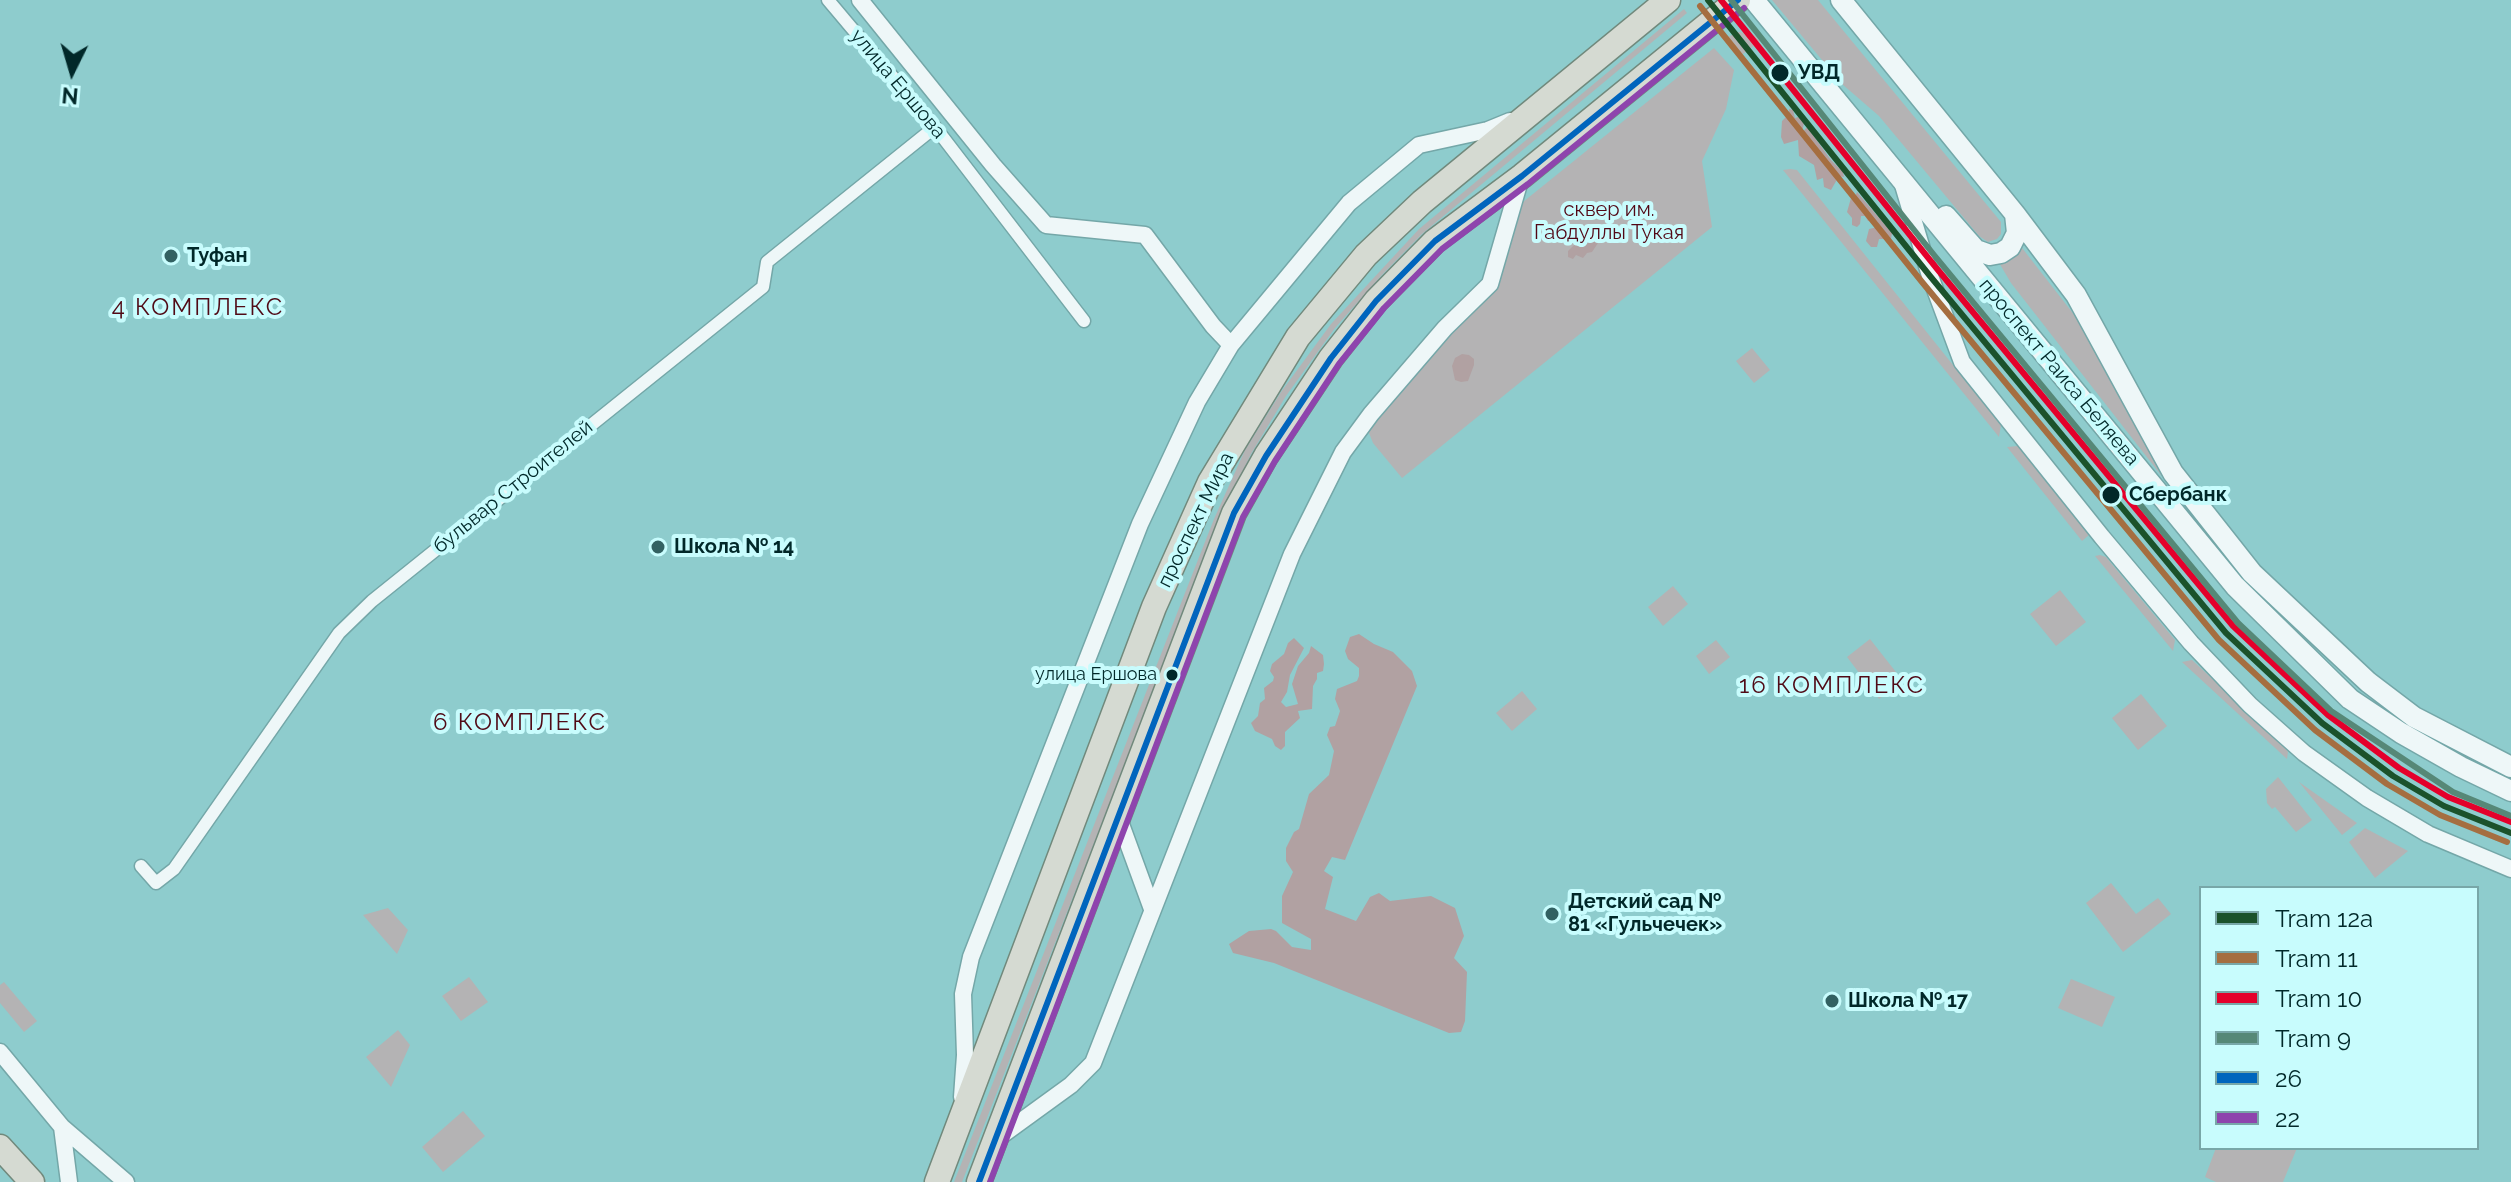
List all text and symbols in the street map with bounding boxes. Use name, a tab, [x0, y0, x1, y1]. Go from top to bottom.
street label: улица Ершова	[845, 24, 951, 144]
north arrow	[32, 32, 112, 112]
place label: УВД	[1798, 61, 1840, 85]
marker: УВД	[1769, 62, 1791, 84]
text: N	[60, 82, 79, 110]
park label: сквер им. Габдуллы Тукая	[1534, 198, 1684, 245]
place label: Туфан	[187, 244, 247, 268]
marker: Туфан	[162, 247, 180, 265]
street label: проспект Раиса Беляева	[1974, 274, 2144, 470]
district label: 4 КОМПЛЕКС	[112, 294, 284, 322]
street label: бульвар Строителей	[428, 415, 598, 559]
street label: проспект Мира	[1153, 449, 1239, 591]
place label: Сбербанк	[2129, 483, 2227, 507]
marker: Сбербанк	[2100, 484, 2122, 506]
place label: Школа № 14	[674, 535, 794, 559]
marker: Школа № 14	[649, 538, 667, 556]
place label: улица Ершова	[1035, 664, 1157, 686]
marker: улица Ершова	[1164, 667, 1180, 683]
district label: 16 КОМПЛЕКС	[1739, 672, 1925, 700]
district label: 6 КОМПЛЕКС	[433, 709, 607, 737]
legend	[2199, 886, 2479, 1150]
place label: Детский сад № 81 «Гульчечек»	[1568, 890, 1722, 937]
text: Tram 12а	[2275, 904, 2373, 933]
marker: Детский сад № 81 «Гульчечек»	[1543, 905, 1561, 923]
text: Tram 11	[2275, 944, 2358, 973]
text: Tram 10	[2275, 984, 2362, 1013]
place label: Школа № 17	[1848, 989, 1968, 1013]
marker: Школа № 17	[1823, 992, 1841, 1010]
text: Tram 9	[2275, 1024, 2351, 1053]
text: 26	[2275, 1064, 2302, 1093]
text: 22	[2275, 1104, 2300, 1133]

